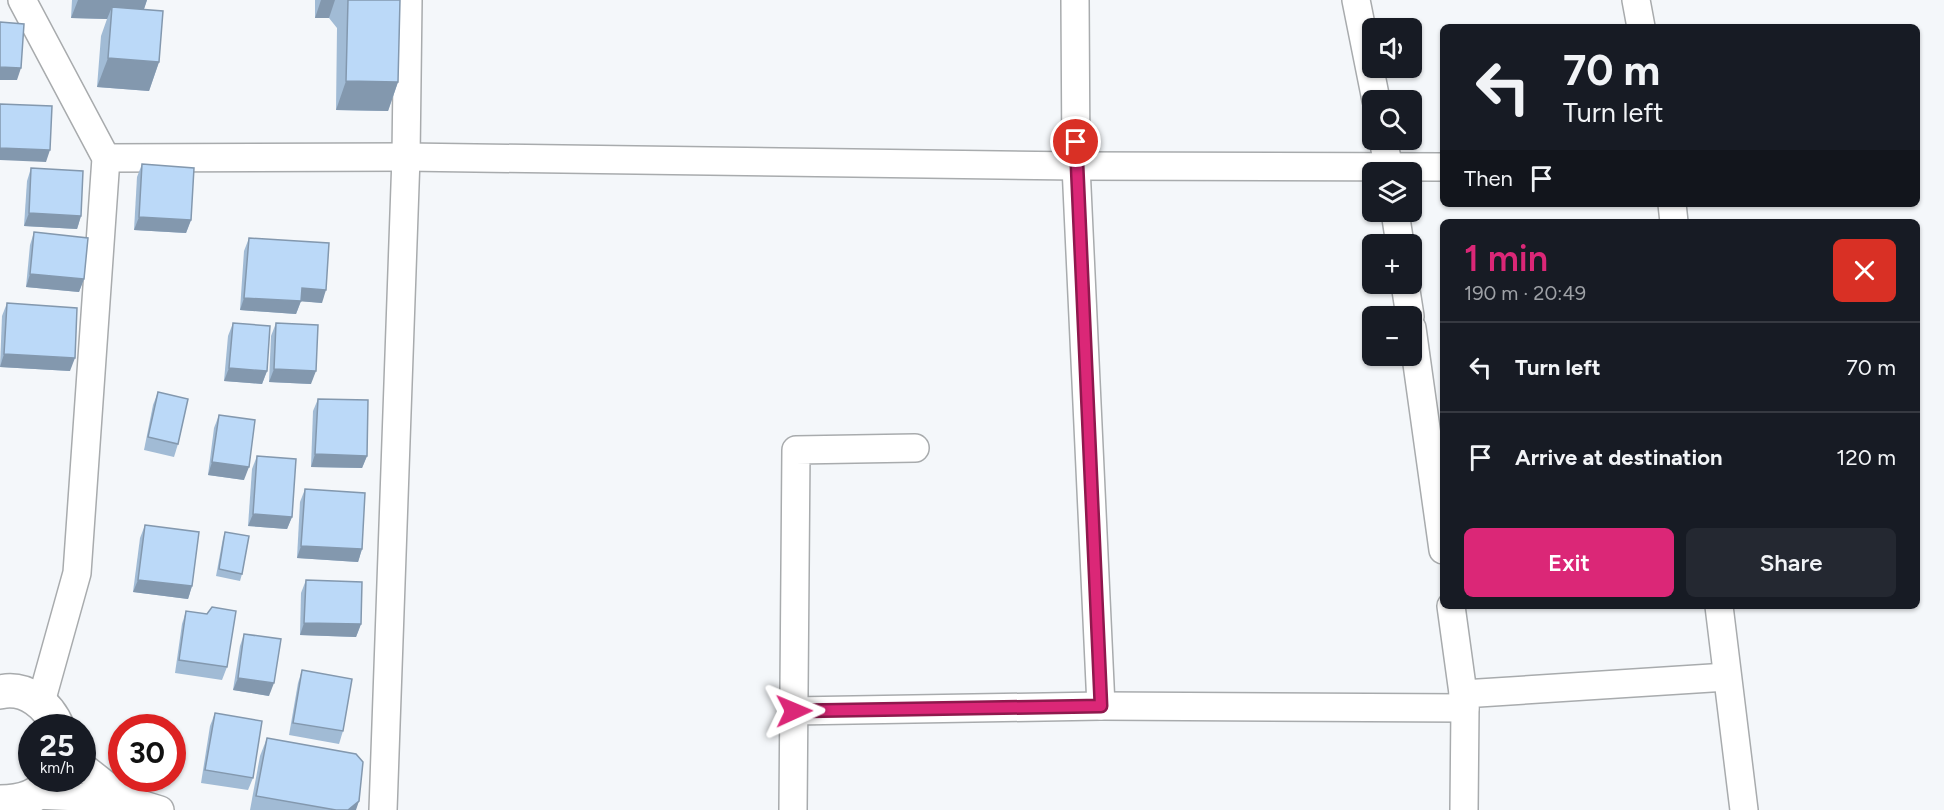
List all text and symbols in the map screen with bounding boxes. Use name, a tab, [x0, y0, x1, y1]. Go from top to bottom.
map controls	[1362, 18, 1422, 366]
button: sound	[1362, 18, 1422, 78]
text: 70 m	[1563, 45, 1660, 96]
icon: left	[1464, 48, 1542, 126]
button: search	[1362, 90, 1422, 150]
text: Turn left	[1563, 96, 1663, 129]
pin	[1050, 116, 1101, 167]
icon: arrive	[1059, 125, 1092, 158]
button: layers	[1362, 162, 1422, 222]
icon: arrive	[1525, 162, 1558, 195]
text: Then	[1464, 165, 1513, 192]
button: +	[1362, 234, 1422, 294]
text: 1 min	[1464, 237, 1548, 280]
button: close	[1833, 239, 1896, 302]
text: 190 m · 20:49	[1464, 281, 1586, 305]
button: −	[1362, 306, 1422, 366]
icon: left	[1464, 351, 1497, 384]
text: Turn left	[1515, 354, 1601, 381]
text: 70 m	[1846, 354, 1896, 381]
icon: arrive	[1464, 441, 1497, 474]
text: Arrive at destination	[1515, 444, 1723, 471]
text: 120 m	[1836, 444, 1896, 471]
button: Exit	[1464, 528, 1674, 597]
button: Share	[1686, 528, 1896, 597]
position arrow	[762, 679, 826, 743]
speed limit sign: 30	[108, 714, 186, 792]
text: 25	[40, 727, 74, 764]
text: km/h	[40, 759, 74, 777]

